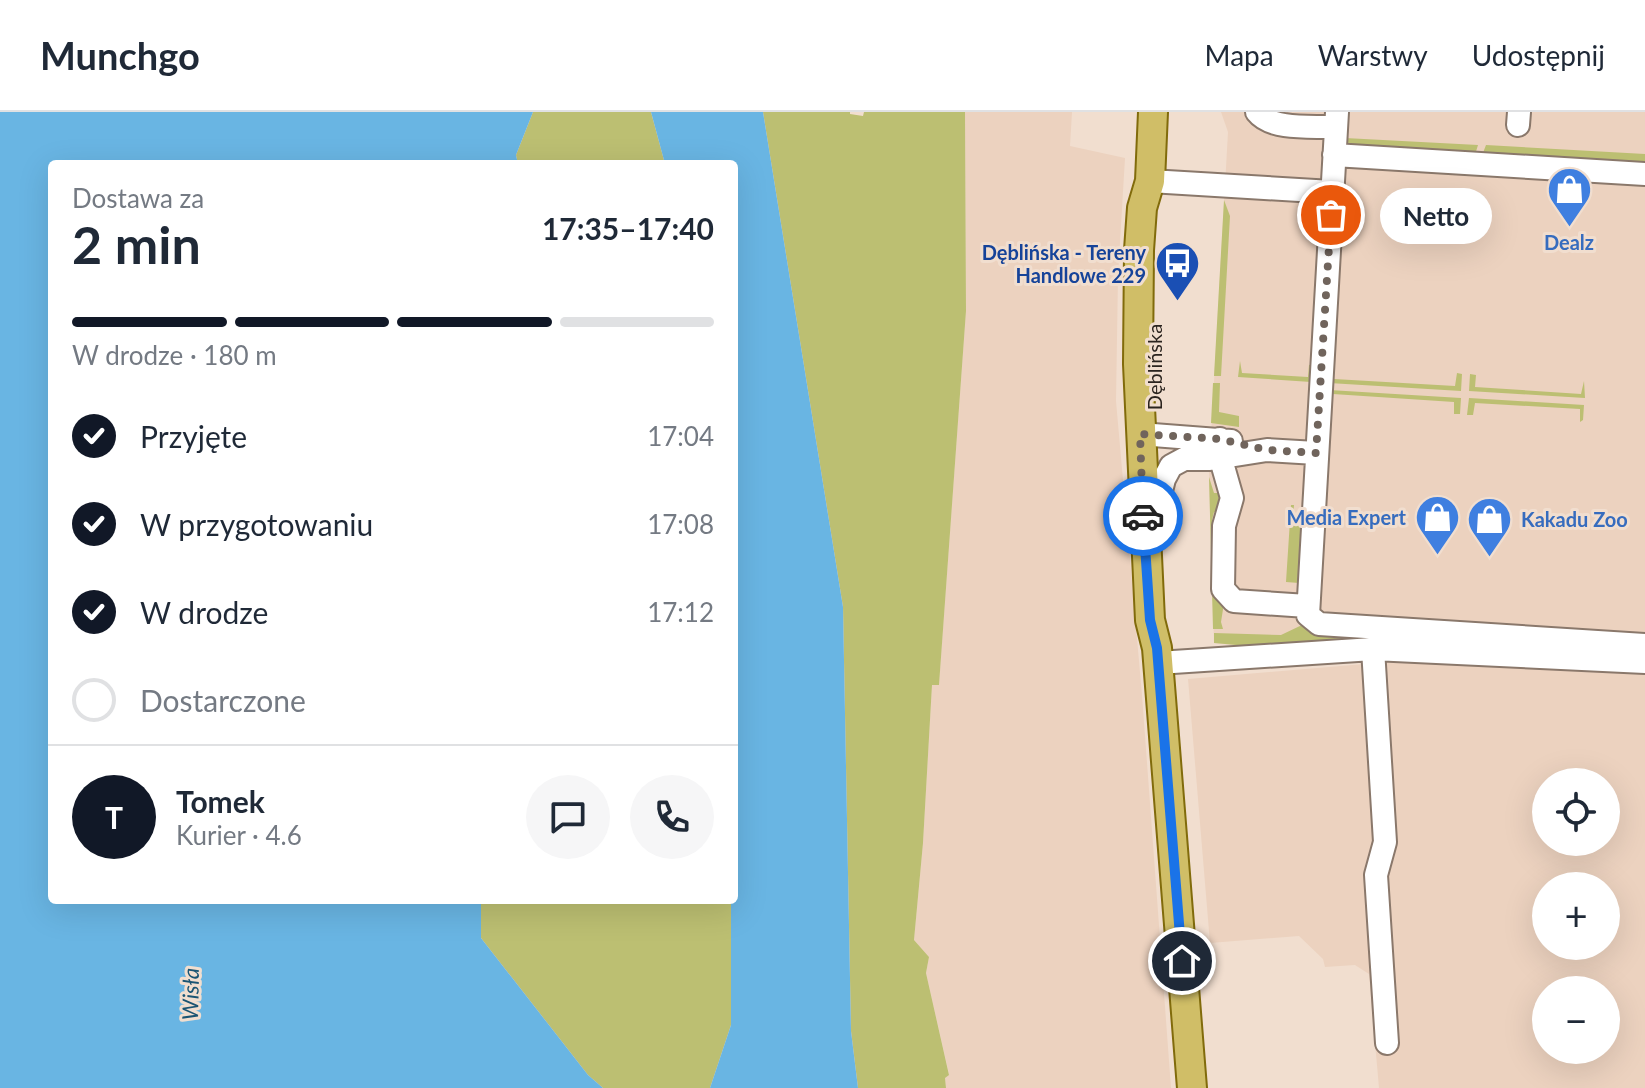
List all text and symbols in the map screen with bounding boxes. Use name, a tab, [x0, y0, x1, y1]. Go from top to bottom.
text: Munchgo	[40, 32, 200, 78]
text: Mapa	[1205, 38, 1274, 72]
text: Warstwy	[1318, 38, 1428, 72]
text: Udostępnij	[1472, 38, 1605, 72]
shop icon: Dealz	[1545, 166, 1593, 229]
pin	[1297, 181, 1365, 249]
text: Dostawa za	[72, 182, 204, 214]
callout: Netto	[1379, 187, 1491, 243]
icon: bag	[1309, 193, 1353, 237]
text: Netto	[1403, 200, 1469, 232]
text: 17:35–17:40	[542, 210, 714, 246]
text: 2 min	[72, 213, 201, 275]
place label: Dealz	[1544, 230, 1594, 254]
place label: Dęblińska - Tereny Handlowe 229	[982, 240, 1146, 287]
bus stop icon: Dęblińska - Tereny Handlowe 229	[1153, 240, 1201, 303]
street label: Dęblińska	[1142, 324, 1166, 410]
text: W drodze · 180 m	[72, 339, 277, 371]
icon: check	[72, 414, 116, 458]
text: Przyjęte	[140, 418, 247, 454]
text: 17:04	[647, 420, 714, 452]
courier	[1103, 476, 1183, 556]
shop icon: Media Expert	[1413, 493, 1461, 556]
icon: car	[1121, 494, 1165, 538]
shop icon: Kakadu Zoo	[1466, 495, 1514, 558]
icon: check	[72, 502, 116, 546]
place label: Media Expert	[1286, 505, 1407, 529]
text: W przygotowaniu	[140, 506, 373, 542]
place label: Kakadu Zoo	[1521, 507, 1628, 531]
text: 17:08	[647, 508, 714, 540]
icon: check	[72, 590, 116, 634]
text: W drodze	[140, 594, 268, 630]
text: 17:12	[647, 596, 714, 628]
text: Dostarczone	[140, 682, 306, 718]
map controls	[1532, 768, 1620, 1064]
button: locate	[1532, 768, 1620, 856]
button: chat	[526, 775, 610, 859]
button: phone	[630, 775, 714, 859]
text: Tomek	[176, 783, 265, 819]
text: T	[105, 799, 123, 835]
text: Kurier · 4.6	[176, 819, 302, 851]
button: +	[1532, 872, 1620, 960]
pin	[1148, 927, 1216, 995]
icon: home	[1160, 939, 1204, 983]
water label: Wisła	[176, 968, 204, 1020]
button: −	[1532, 976, 1620, 1064]

